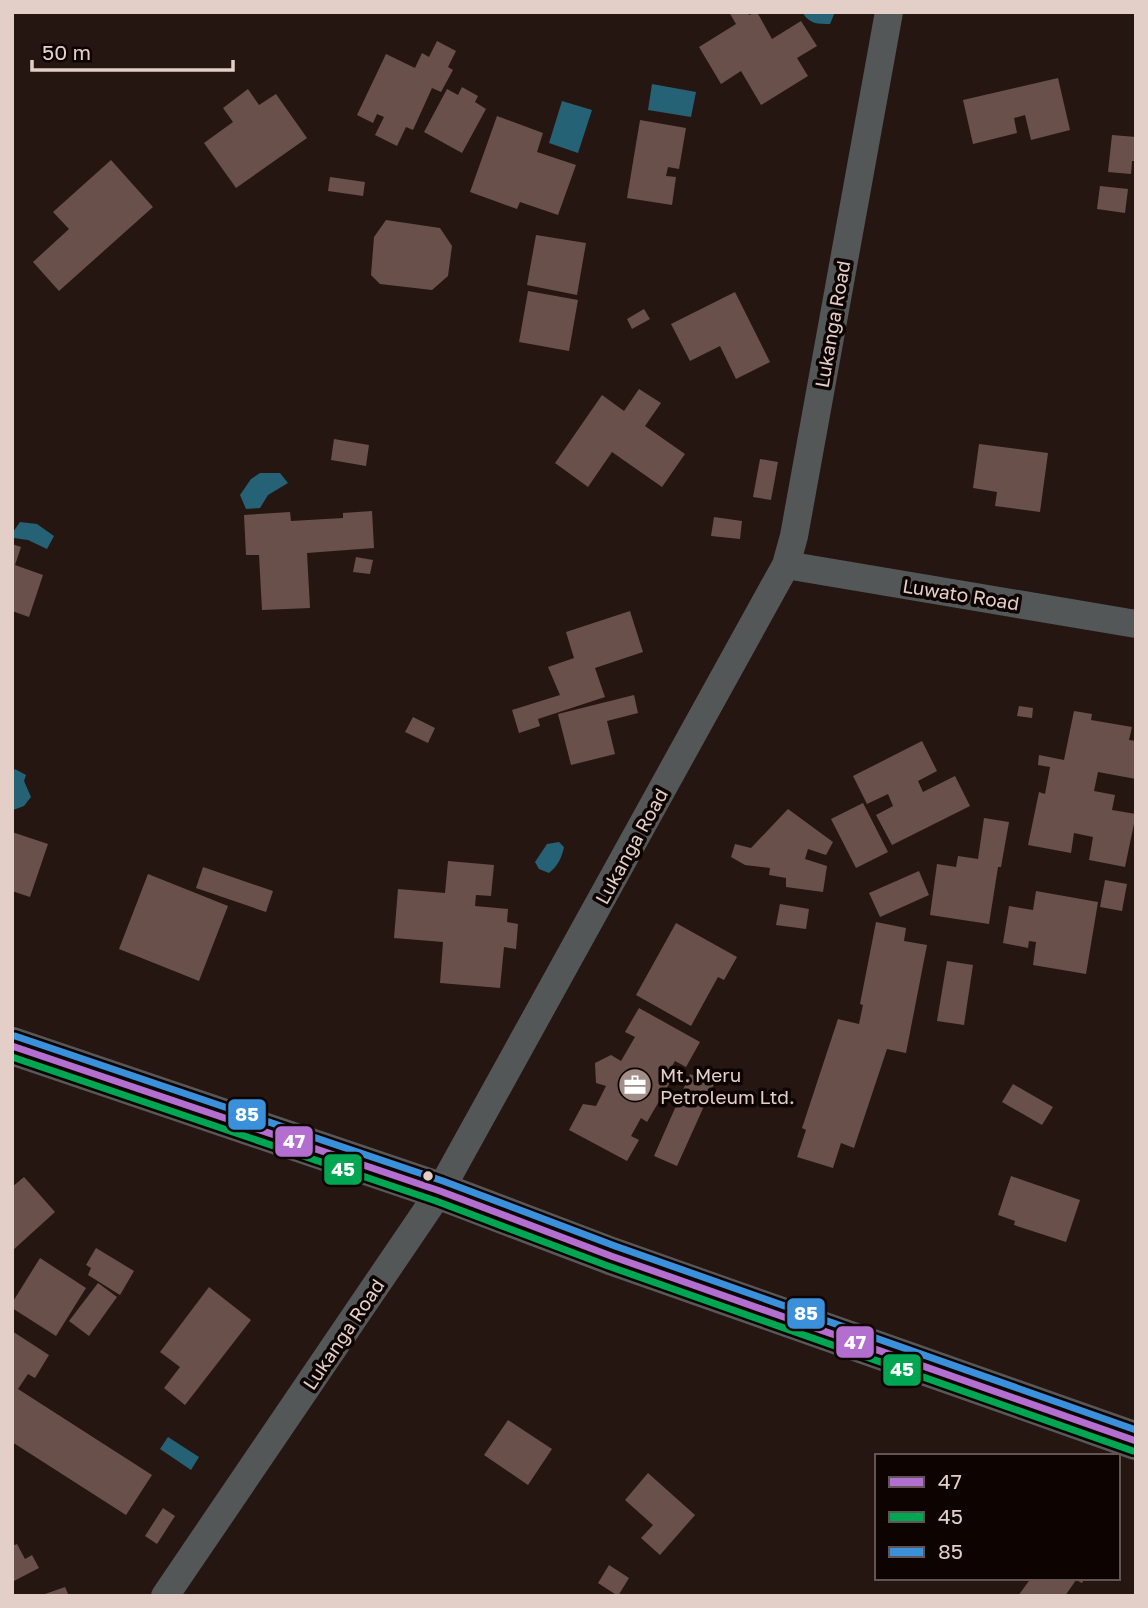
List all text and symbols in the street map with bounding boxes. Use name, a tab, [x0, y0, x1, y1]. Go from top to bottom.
scale bar	[32, 28, 233, 72]
text: 50 m	[42, 39, 91, 65]
street label: Lukanga Road	[810, 259, 854, 389]
street label: Luwato Road	[901, 573, 1021, 615]
street label: Lukanga Road	[590, 784, 672, 908]
place label: Mt. Meru Petroleum Ltd.	[660, 1063, 795, 1108]
office icon: Mt. Meru Petroleum Ltd.	[616, 1066, 654, 1104]
line badge: 85	[227, 1098, 267, 1131]
text: 85	[235, 1102, 259, 1125]
line badge: 47	[274, 1125, 314, 1158]
text: 47	[283, 1129, 305, 1152]
line badge: 45	[323, 1153, 363, 1186]
text: 45	[331, 1157, 355, 1180]
unlabelled marker	[421, 1169, 435, 1183]
street label: Lukanga Road	[297, 1274, 389, 1394]
line badge: 85	[786, 1297, 826, 1330]
text: 85	[794, 1301, 818, 1324]
line badge: 47	[835, 1325, 875, 1359]
text: 47	[844, 1330, 866, 1353]
line badge: 45	[882, 1353, 922, 1387]
text: 45	[890, 1357, 914, 1380]
legend	[875, 1454, 1120, 1580]
text: 47	[938, 1468, 962, 1494]
text: 45	[938, 1503, 963, 1529]
text: 85	[938, 1538, 963, 1564]

